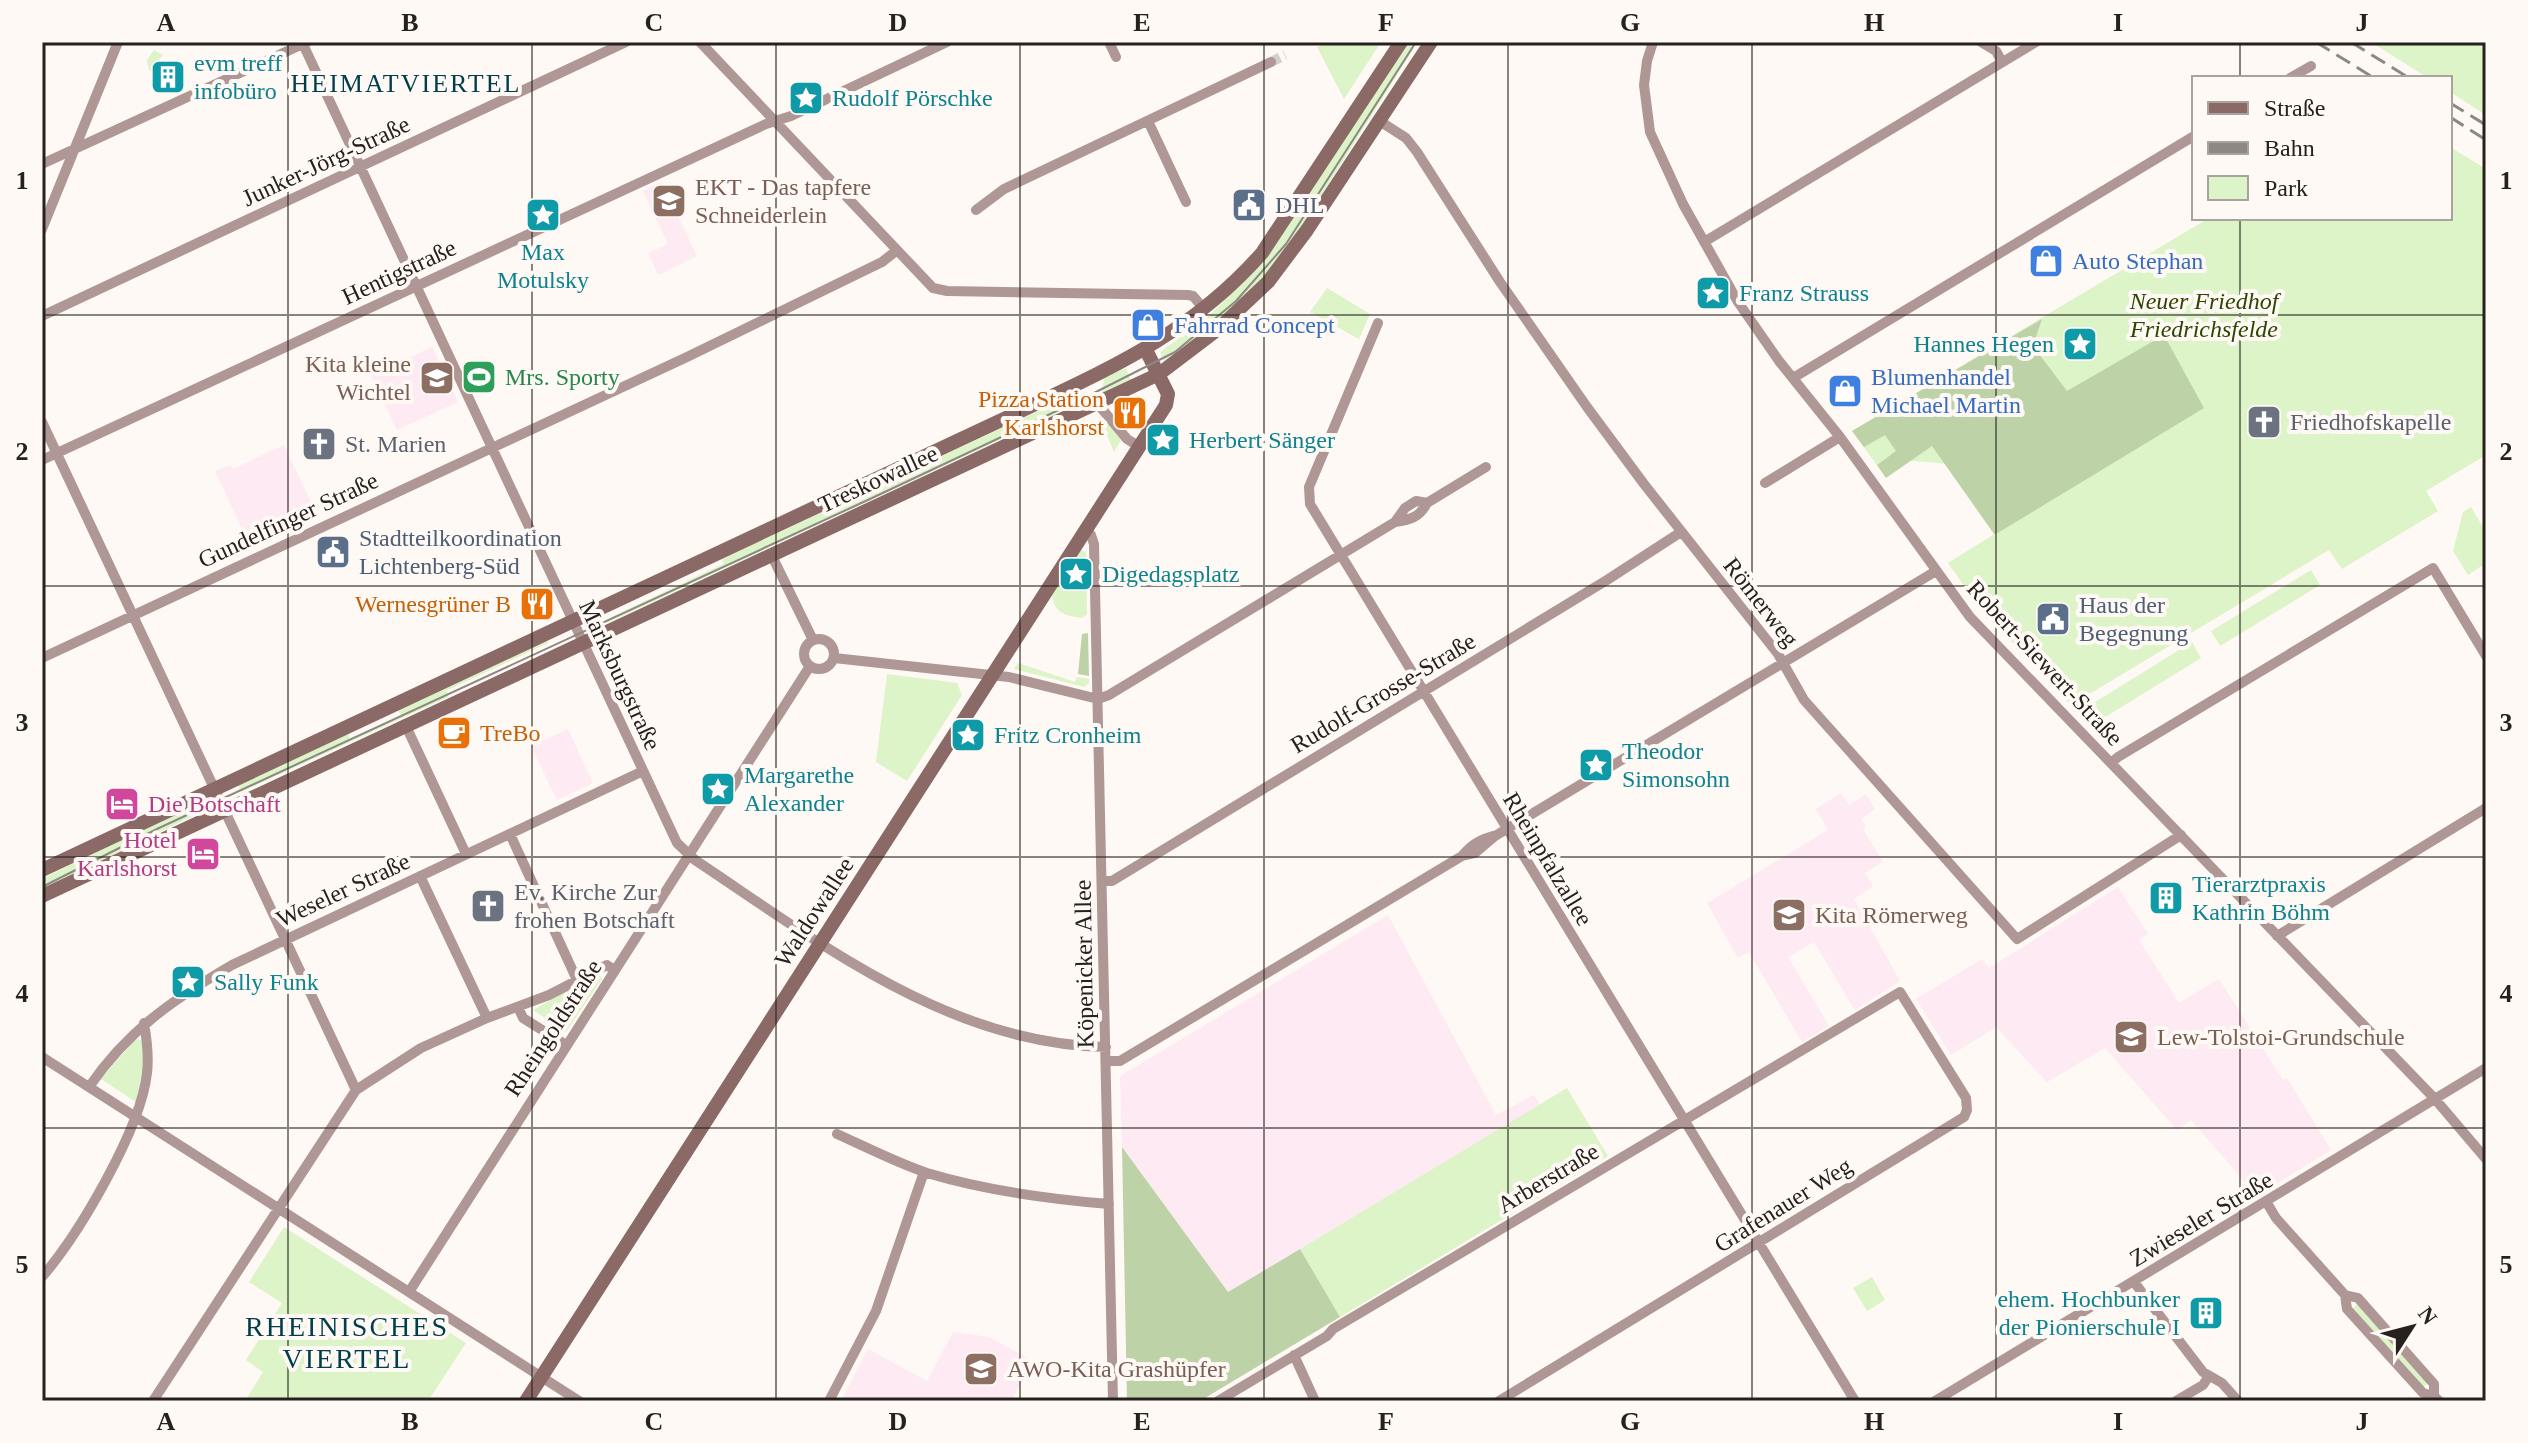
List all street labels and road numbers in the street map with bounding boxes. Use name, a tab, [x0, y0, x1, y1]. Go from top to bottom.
street label: Junker-Jörg-Straße	[238, 111, 414, 211]
street label: Hentigstraße	[338, 234, 460, 310]
street label: Treskowallee	[814, 440, 942, 518]
street label: Gundelfinger Straße	[194, 467, 382, 573]
street label: Römerweg	[1718, 553, 1804, 651]
street label: Robert-Siewert-Straße	[1962, 575, 2128, 751]
street label: Marksburgstraße	[574, 596, 666, 754]
street label: Rudolf-Grosse-Straße	[1286, 628, 1480, 758]
street label: Rheinpfalzallee	[1498, 788, 1598, 930]
street label: Weseler Straße	[272, 848, 414, 932]
street label: Waldowallee	[769, 853, 859, 971]
street label: Köpenicker Allee	[1070, 879, 1098, 1049]
street label: Rheingoldstraße	[499, 955, 607, 1101]
street label: Arberstraße	[1493, 1138, 1603, 1218]
street label: Grafenauer Weg	[1710, 1152, 1856, 1258]
street label: Zwieseler Straße	[2125, 1166, 2277, 1272]

